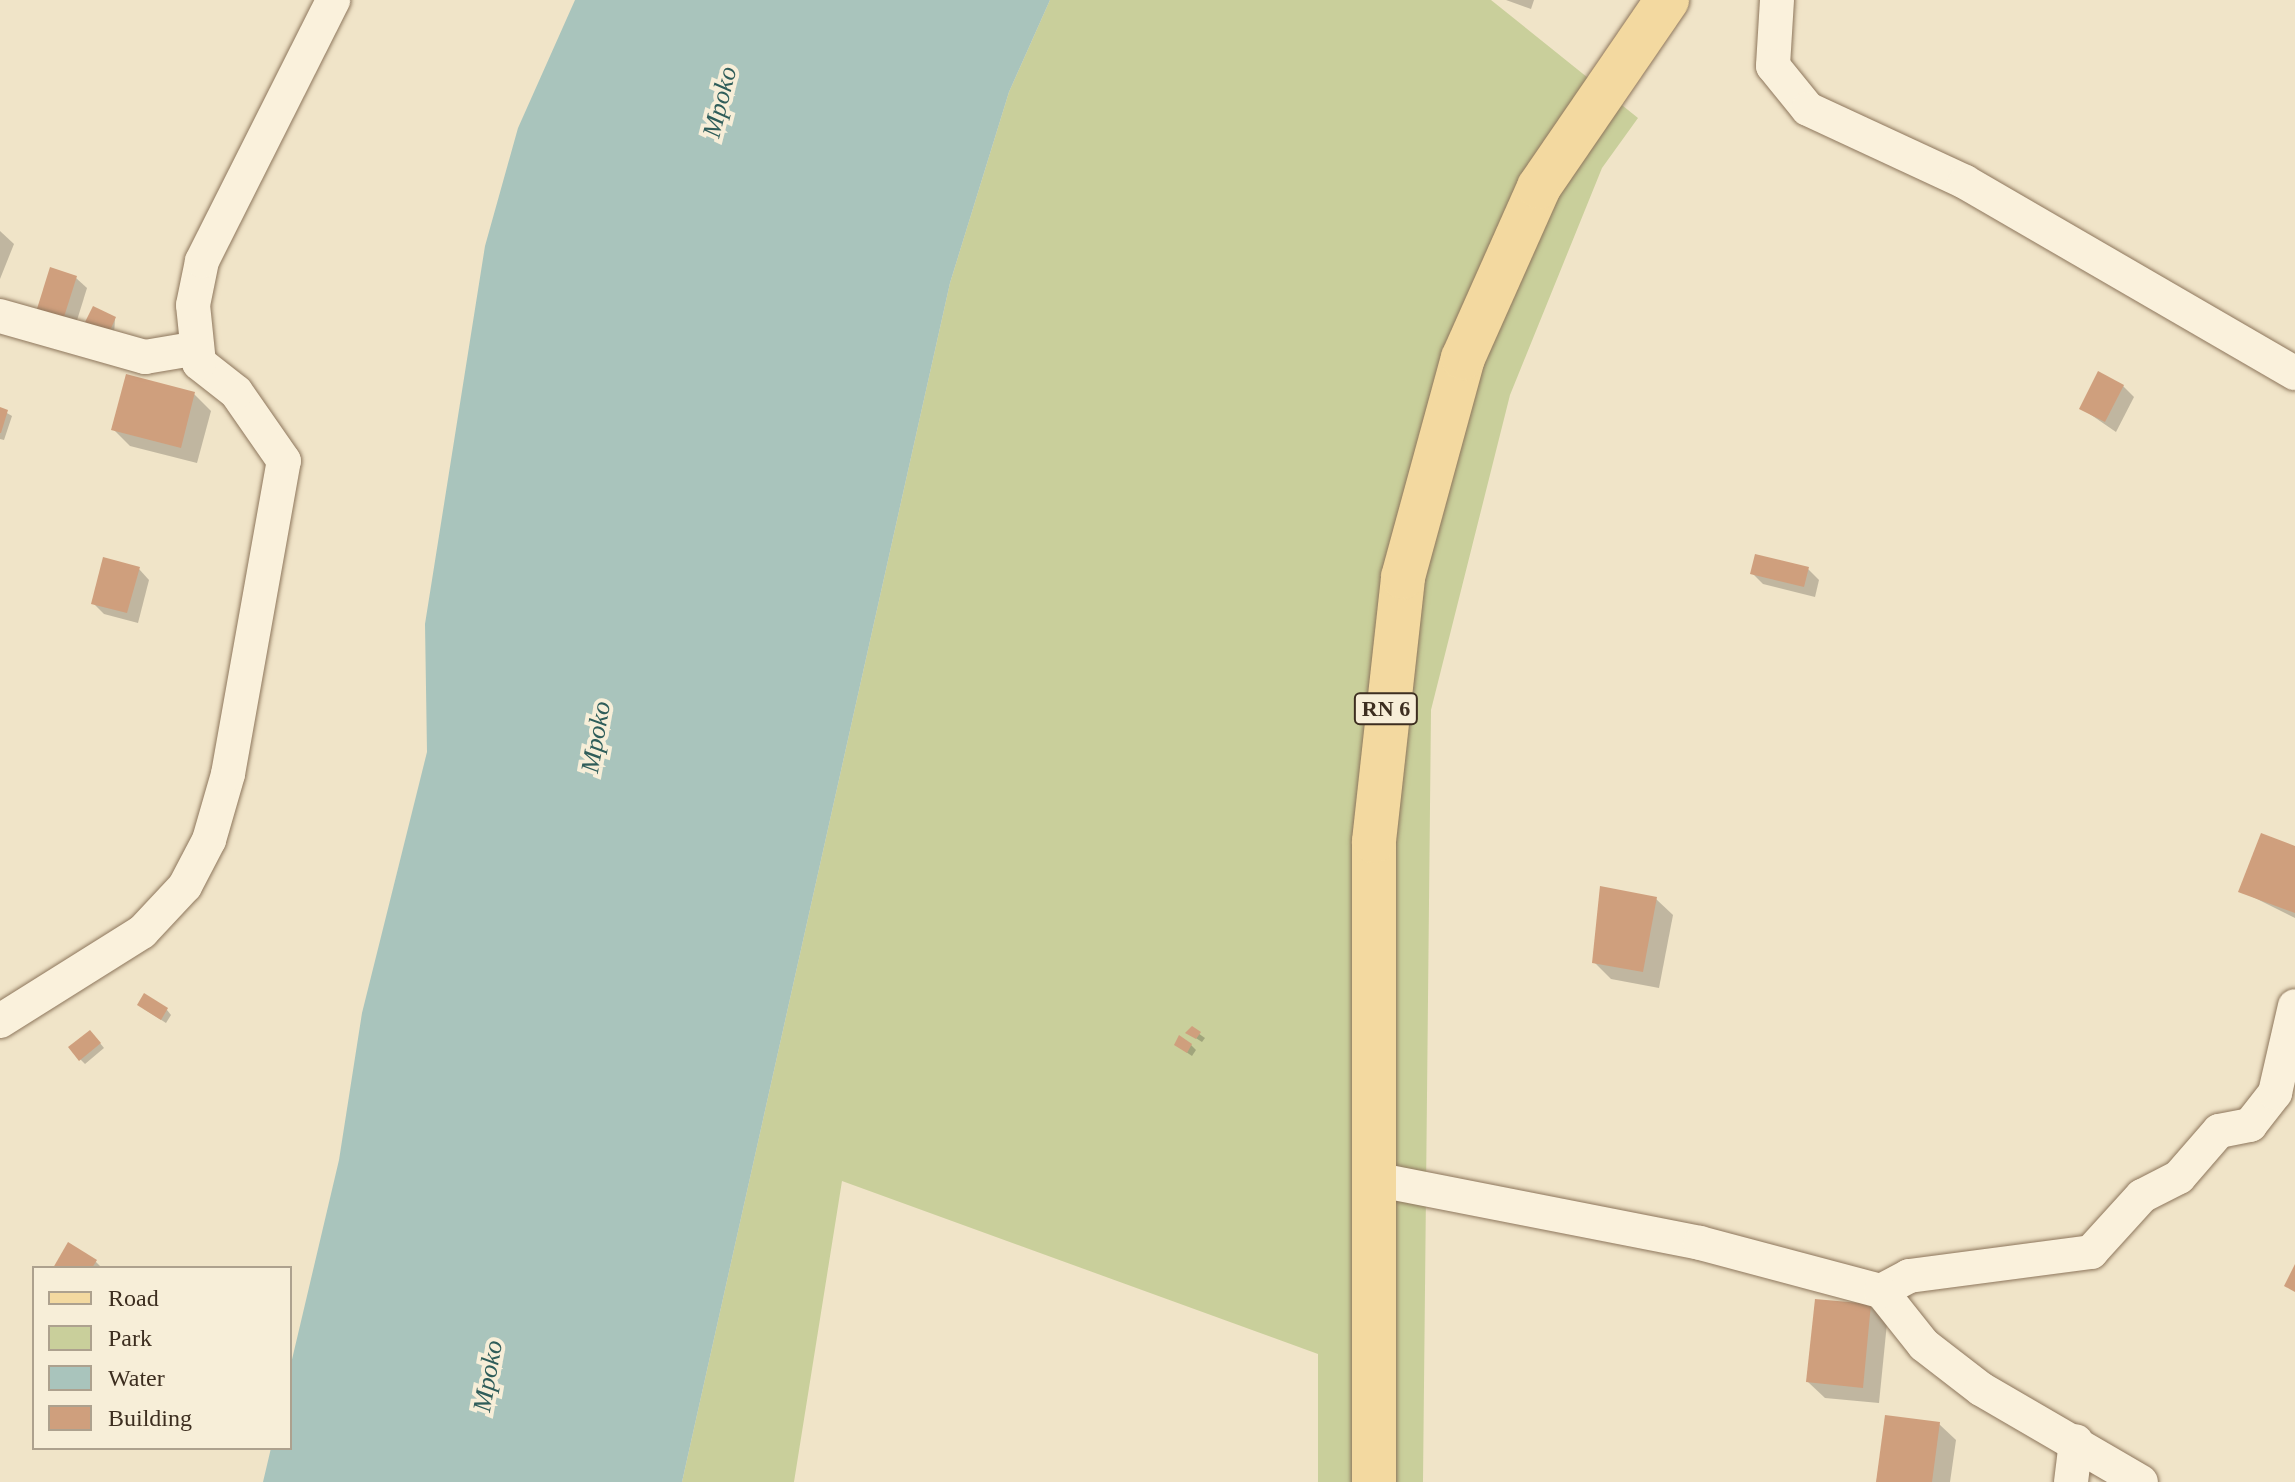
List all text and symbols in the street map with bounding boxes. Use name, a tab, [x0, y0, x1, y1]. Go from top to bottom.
water label: Mpoko	[696, 63, 744, 141]
road number: RN 6	[1352, 691, 1420, 727]
water label: Mpoko	[574, 699, 618, 775]
legend	[32, 1266, 292, 1450]
text: Road	[108, 1285, 159, 1311]
text: Park	[108, 1325, 152, 1351]
water label: Mpoko	[466, 1338, 510, 1414]
text: Water	[108, 1365, 165, 1391]
text: Building	[108, 1405, 192, 1431]

